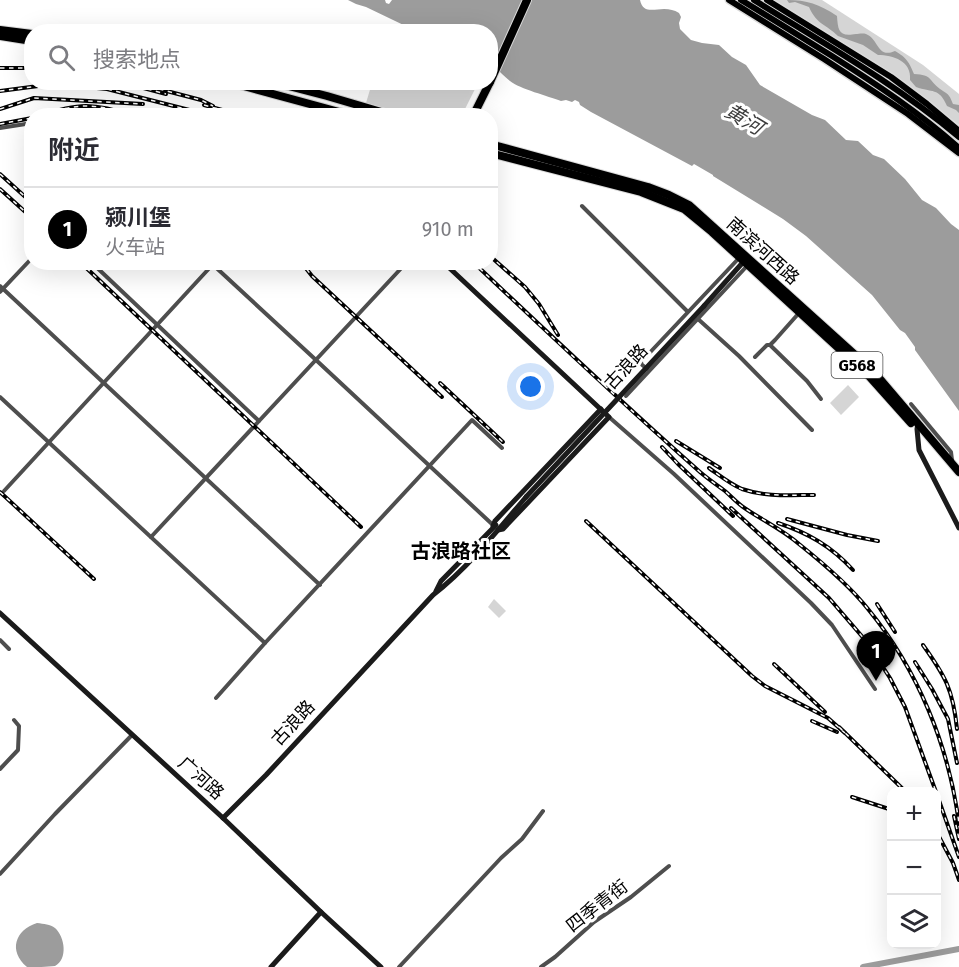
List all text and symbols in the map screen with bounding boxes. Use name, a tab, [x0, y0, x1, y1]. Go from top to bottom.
search box	[24, 24, 498, 90]
icon: search	[45, 41, 78, 74]
text: 搜索地点	[93, 46, 181, 73]
water label: 黄河	[721, 98, 771, 142]
text: 附近	[48, 135, 100, 166]
text: 颍川堡	[105, 204, 171, 231]
street label: 南滨河西路	[722, 213, 804, 289]
text: 1	[63, 217, 72, 241]
text: 910 m	[422, 217, 474, 241]
text: 火车站	[105, 235, 165, 259]
street label: 古浪路	[600, 340, 652, 394]
road number: G568	[832, 352, 882, 378]
your location	[516, 372, 545, 401]
district label: 古浪路社区	[411, 539, 511, 563]
pin: 1	[856, 632, 896, 681]
street label: 古浪路	[267, 696, 319, 750]
street label: 广河路	[174, 752, 228, 804]
map controls	[887, 787, 941, 949]
button: +	[887, 787, 941, 841]
button: −	[887, 841, 941, 895]
street label: 四季青街	[562, 875, 632, 937]
button: layers	[887, 895, 941, 949]

